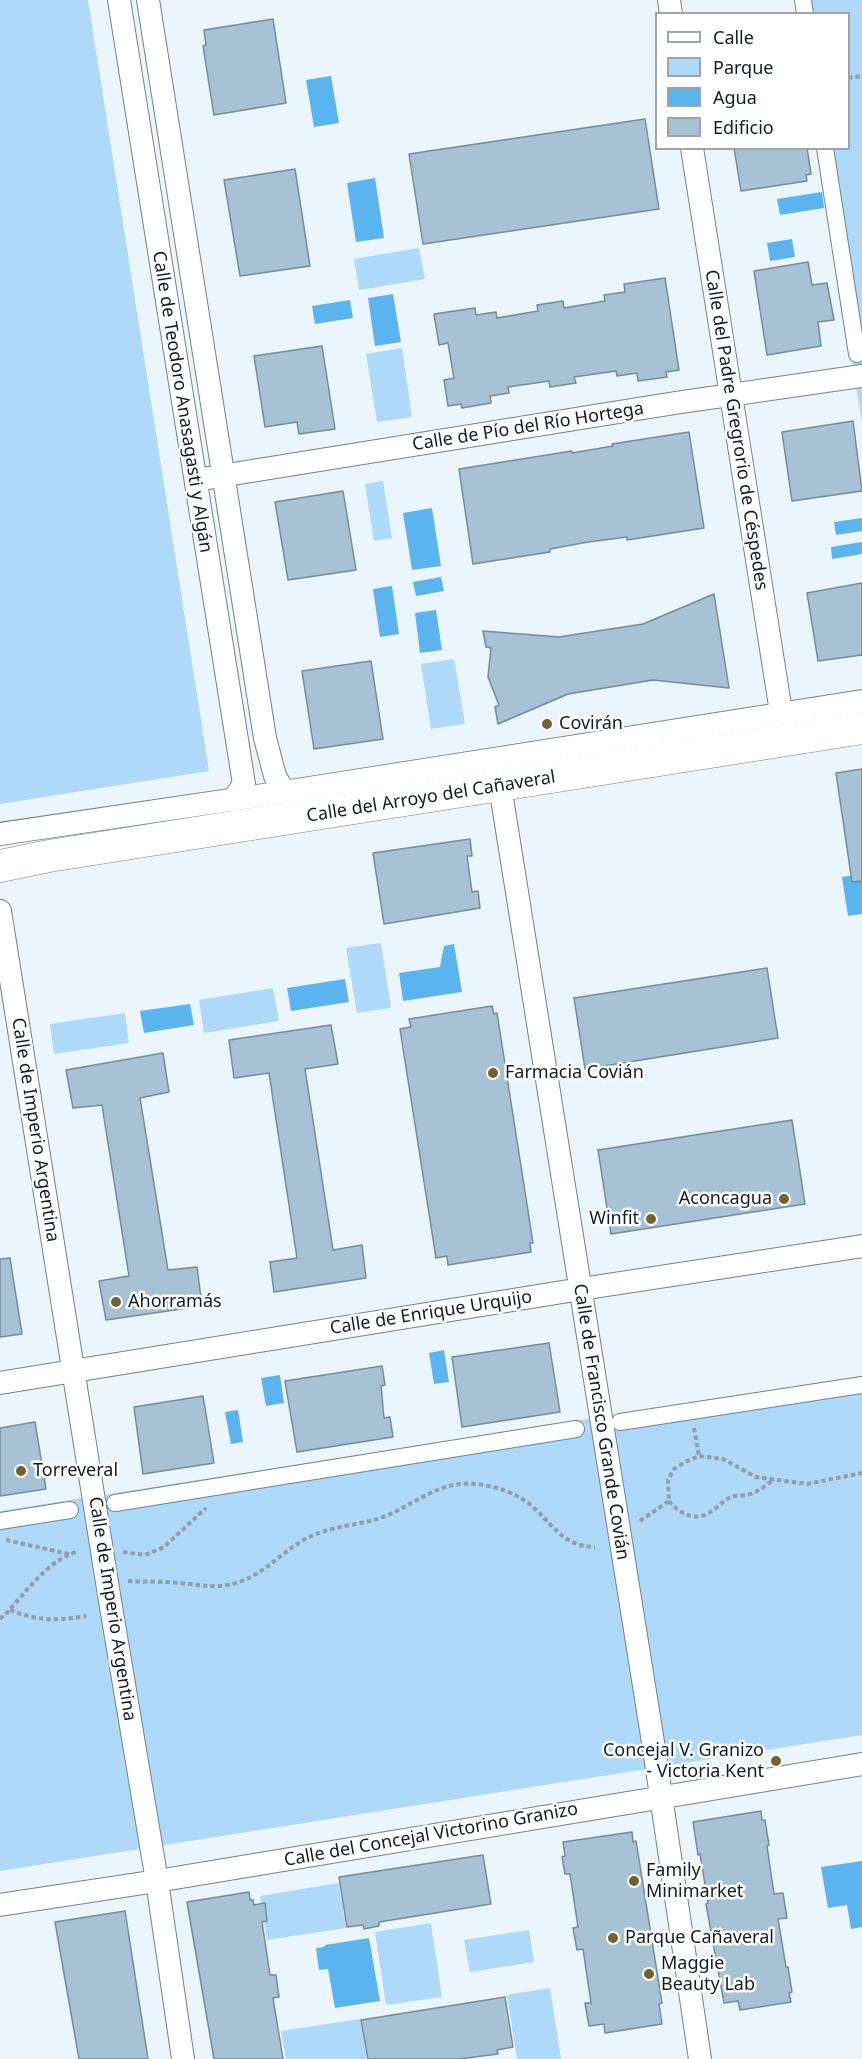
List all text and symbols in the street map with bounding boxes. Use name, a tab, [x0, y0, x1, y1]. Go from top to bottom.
legend	[655, 12, 850, 150]
text: Calle	[713, 25, 754, 49]
text: Parque	[713, 55, 773, 79]
text: Agua	[713, 85, 757, 109]
text: Edificio	[713, 115, 774, 139]
street label: Calle de Teodoro Anasagasti y Algán	[147, 250, 217, 554]
street label: Calle del Padre Gregrorio de Céspedes	[700, 268, 772, 592]
street label: Calle de Pío del Río Hortega	[411, 398, 645, 456]
place label: Covirán	[559, 713, 623, 735]
marker: Covirán	[540, 717, 554, 731]
street label: Calle del Arroyo del Cañaveral	[305, 767, 557, 827]
street label: Calle de Imperio Argentina	[7, 1016, 63, 1244]
place label: Farmacia Covián	[505, 1062, 644, 1084]
marker: Farmacia Covián	[486, 1066, 500, 1080]
place label: Aconcagua	[679, 1188, 772, 1210]
marker: Aconcagua	[777, 1192, 791, 1206]
place label: Winfit	[589, 1208, 639, 1230]
marker: Winfit	[644, 1212, 658, 1226]
street label: Calle de Francisco Grande Covián	[568, 1282, 634, 1562]
street label: Calle de Enrique Urquijo	[328, 1286, 534, 1340]
place label: Ahorramás	[128, 1291, 222, 1313]
marker: Ahorramás	[109, 1295, 123, 1309]
place label: Torreveral	[33, 1460, 118, 1482]
marker: Torreveral	[14, 1464, 28, 1478]
street label: Calle de Imperio Argentina	[84, 1495, 140, 1723]
place label: Concejal V. Granizo - Victoria Kent	[603, 1740, 764, 1782]
marker: Concejal V. Granizo - Victoria Kent	[769, 1754, 783, 1768]
street label: Calle del Concejal Victorino Granizo	[282, 1798, 580, 1872]
place label: Family Minimarket	[646, 1860, 743, 1902]
marker: Family Minimarket	[627, 1874, 641, 1888]
place label: Parque Cañaveral	[625, 1927, 774, 1949]
marker: Parque Cañaveral	[606, 1931, 620, 1945]
place label: Maggie Beauty Lab	[661, 1953, 755, 1996]
marker: Maggie Beauty Lab	[642, 1967, 656, 1981]

